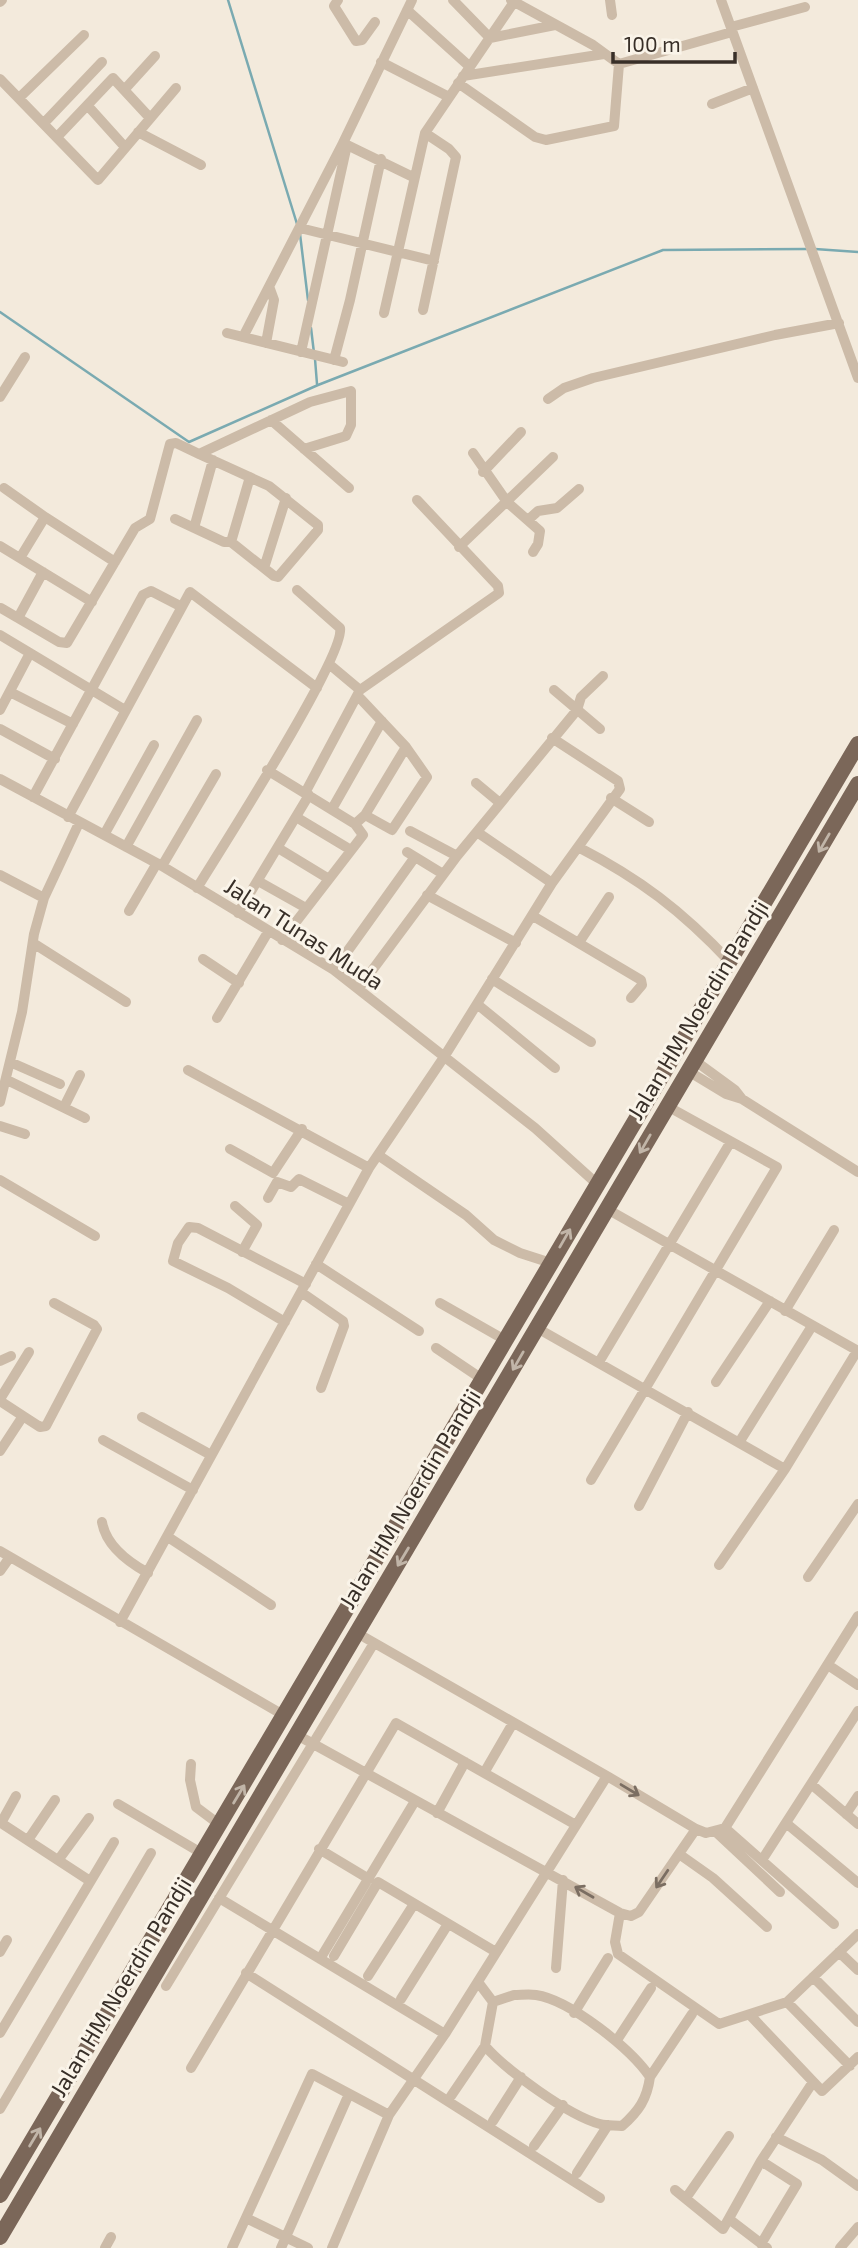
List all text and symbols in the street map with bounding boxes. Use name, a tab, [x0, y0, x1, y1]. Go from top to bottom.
scale bar	[613, 21, 736, 65]
text: 100 m	[624, 31, 681, 56]
one-way arrow	[816, 832, 830, 852]
street label: Jalan Tunas Muda	[220, 871, 389, 995]
street label: Jalan HM Noerdin Pandji	[620, 895, 774, 1124]
one-way arrow	[638, 1133, 652, 1153]
one-way arrow	[559, 1228, 572, 1249]
one-way arrow	[511, 1351, 525, 1371]
street label: Jalan HM Noerdin Pandji	[332, 1384, 486, 1613]
one-way arrow	[395, 1547, 409, 1567]
one-way arrow	[232, 1784, 246, 1804]
one-way arrow	[620, 1784, 640, 1798]
one-way arrow	[655, 1869, 669, 1888]
street label: Jalan HM Noerdin Pandji	[43, 1872, 197, 2101]
one-way arrow	[574, 1885, 594, 1899]
one-way arrow	[29, 2127, 43, 2147]

